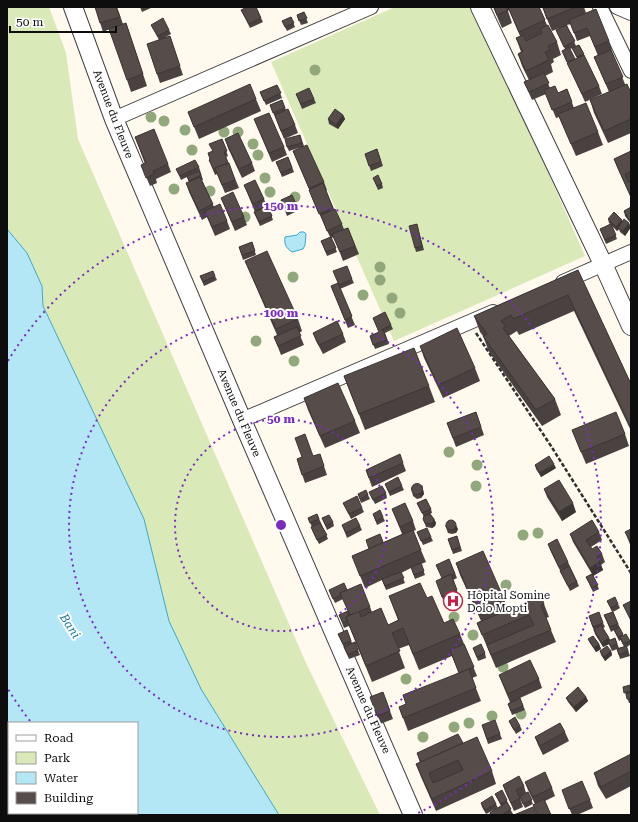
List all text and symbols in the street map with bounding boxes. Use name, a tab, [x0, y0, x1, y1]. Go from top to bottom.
scale bar	[10, 8, 116, 34]
text: 50 m	[16, 15, 43, 29]
street label: Avenue du Fleuve	[90, 68, 136, 160]
text: 150 m	[264, 199, 299, 213]
text: 100 m	[264, 306, 299, 320]
street label: Avenue du Fleuve	[215, 367, 263, 459]
text: 50 m	[267, 412, 295, 426]
centre of rings	[274, 518, 288, 532]
place label: Hôpital Somine Dolo Mopti	[467, 589, 550, 615]
hospital icon: Hôpital Somine Dolo Mopti	[442, 590, 464, 612]
water label: Bani	[56, 610, 83, 641]
street label: Avenue du Fleuve	[343, 664, 393, 756]
legend	[8, 722, 138, 814]
text: Road	[44, 731, 74, 745]
text: Park	[44, 751, 71, 765]
text: Water	[44, 771, 78, 785]
text: Building	[44, 791, 93, 805]

